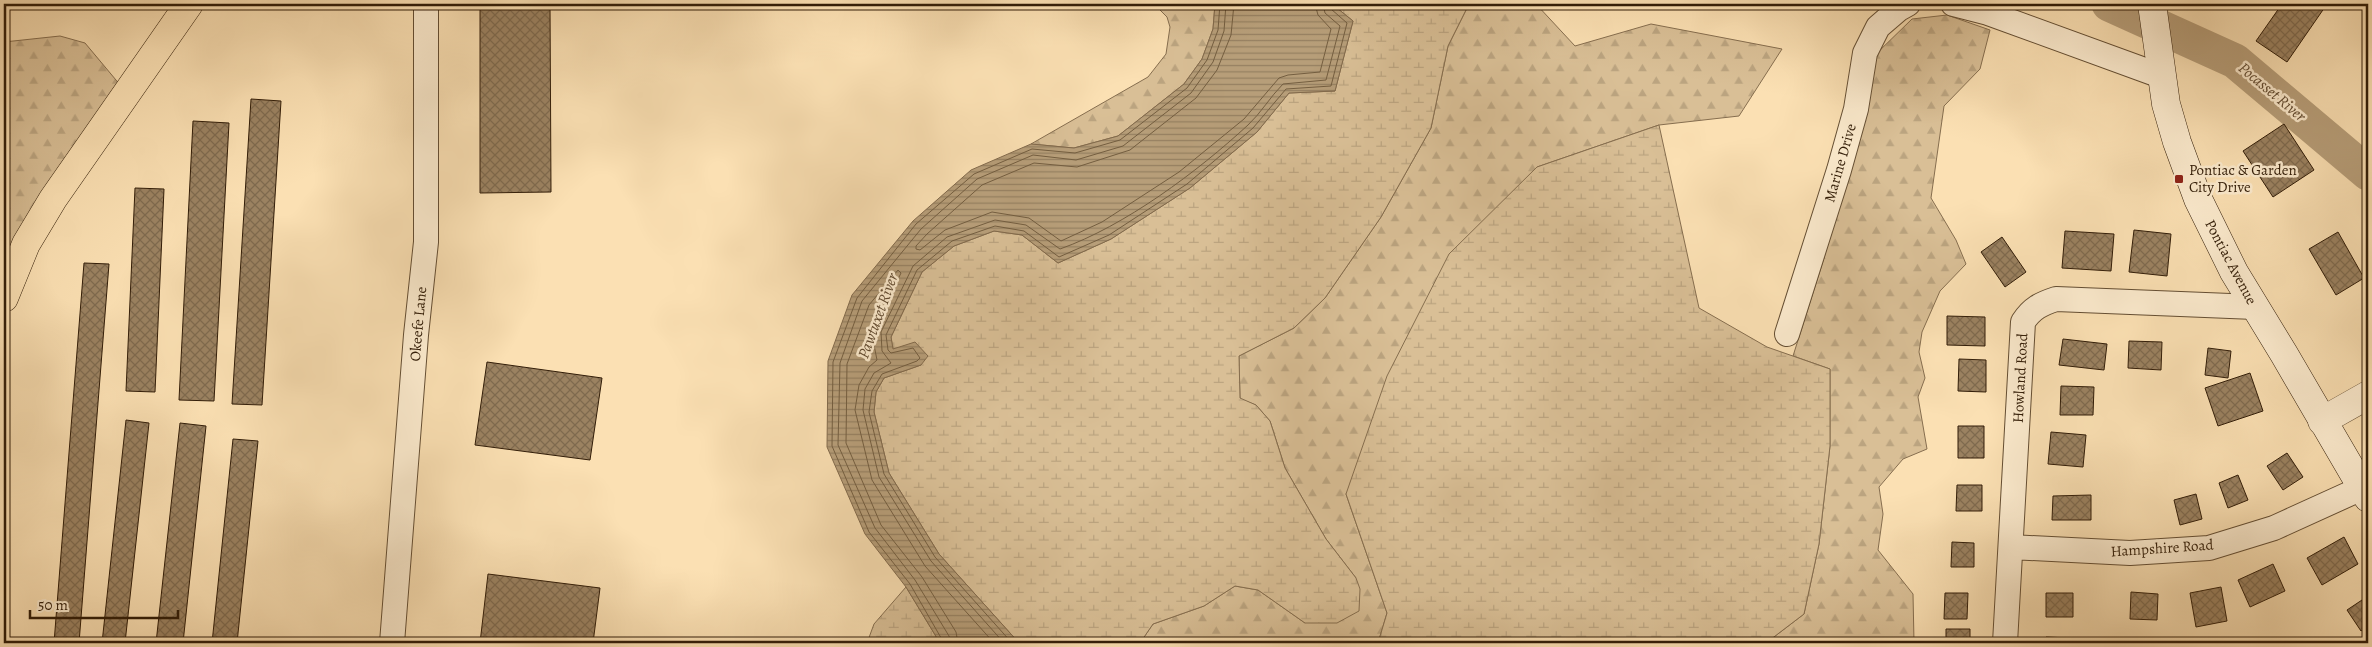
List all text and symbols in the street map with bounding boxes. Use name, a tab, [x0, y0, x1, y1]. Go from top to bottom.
water label: Pocasset River	[2234, 57, 2311, 127]
street label: Marine Drive	[1819, 121, 1861, 205]
place label: Pontiac & Garden City Drive	[2189, 160, 2297, 197]
marker: Pontiac & Garden City Drive	[2173, 173, 2185, 185]
street label: Pontiac Avenue	[2200, 216, 2262, 308]
water label: Pawtuxet River	[852, 270, 904, 362]
street label: Okeefe Lane	[405, 286, 431, 362]
street label: Howland Road	[2008, 332, 2032, 423]
street label: Hampshire Road	[2110, 534, 2215, 562]
scale bar	[30, 587, 178, 619]
text: 50 m	[38, 595, 68, 615]

